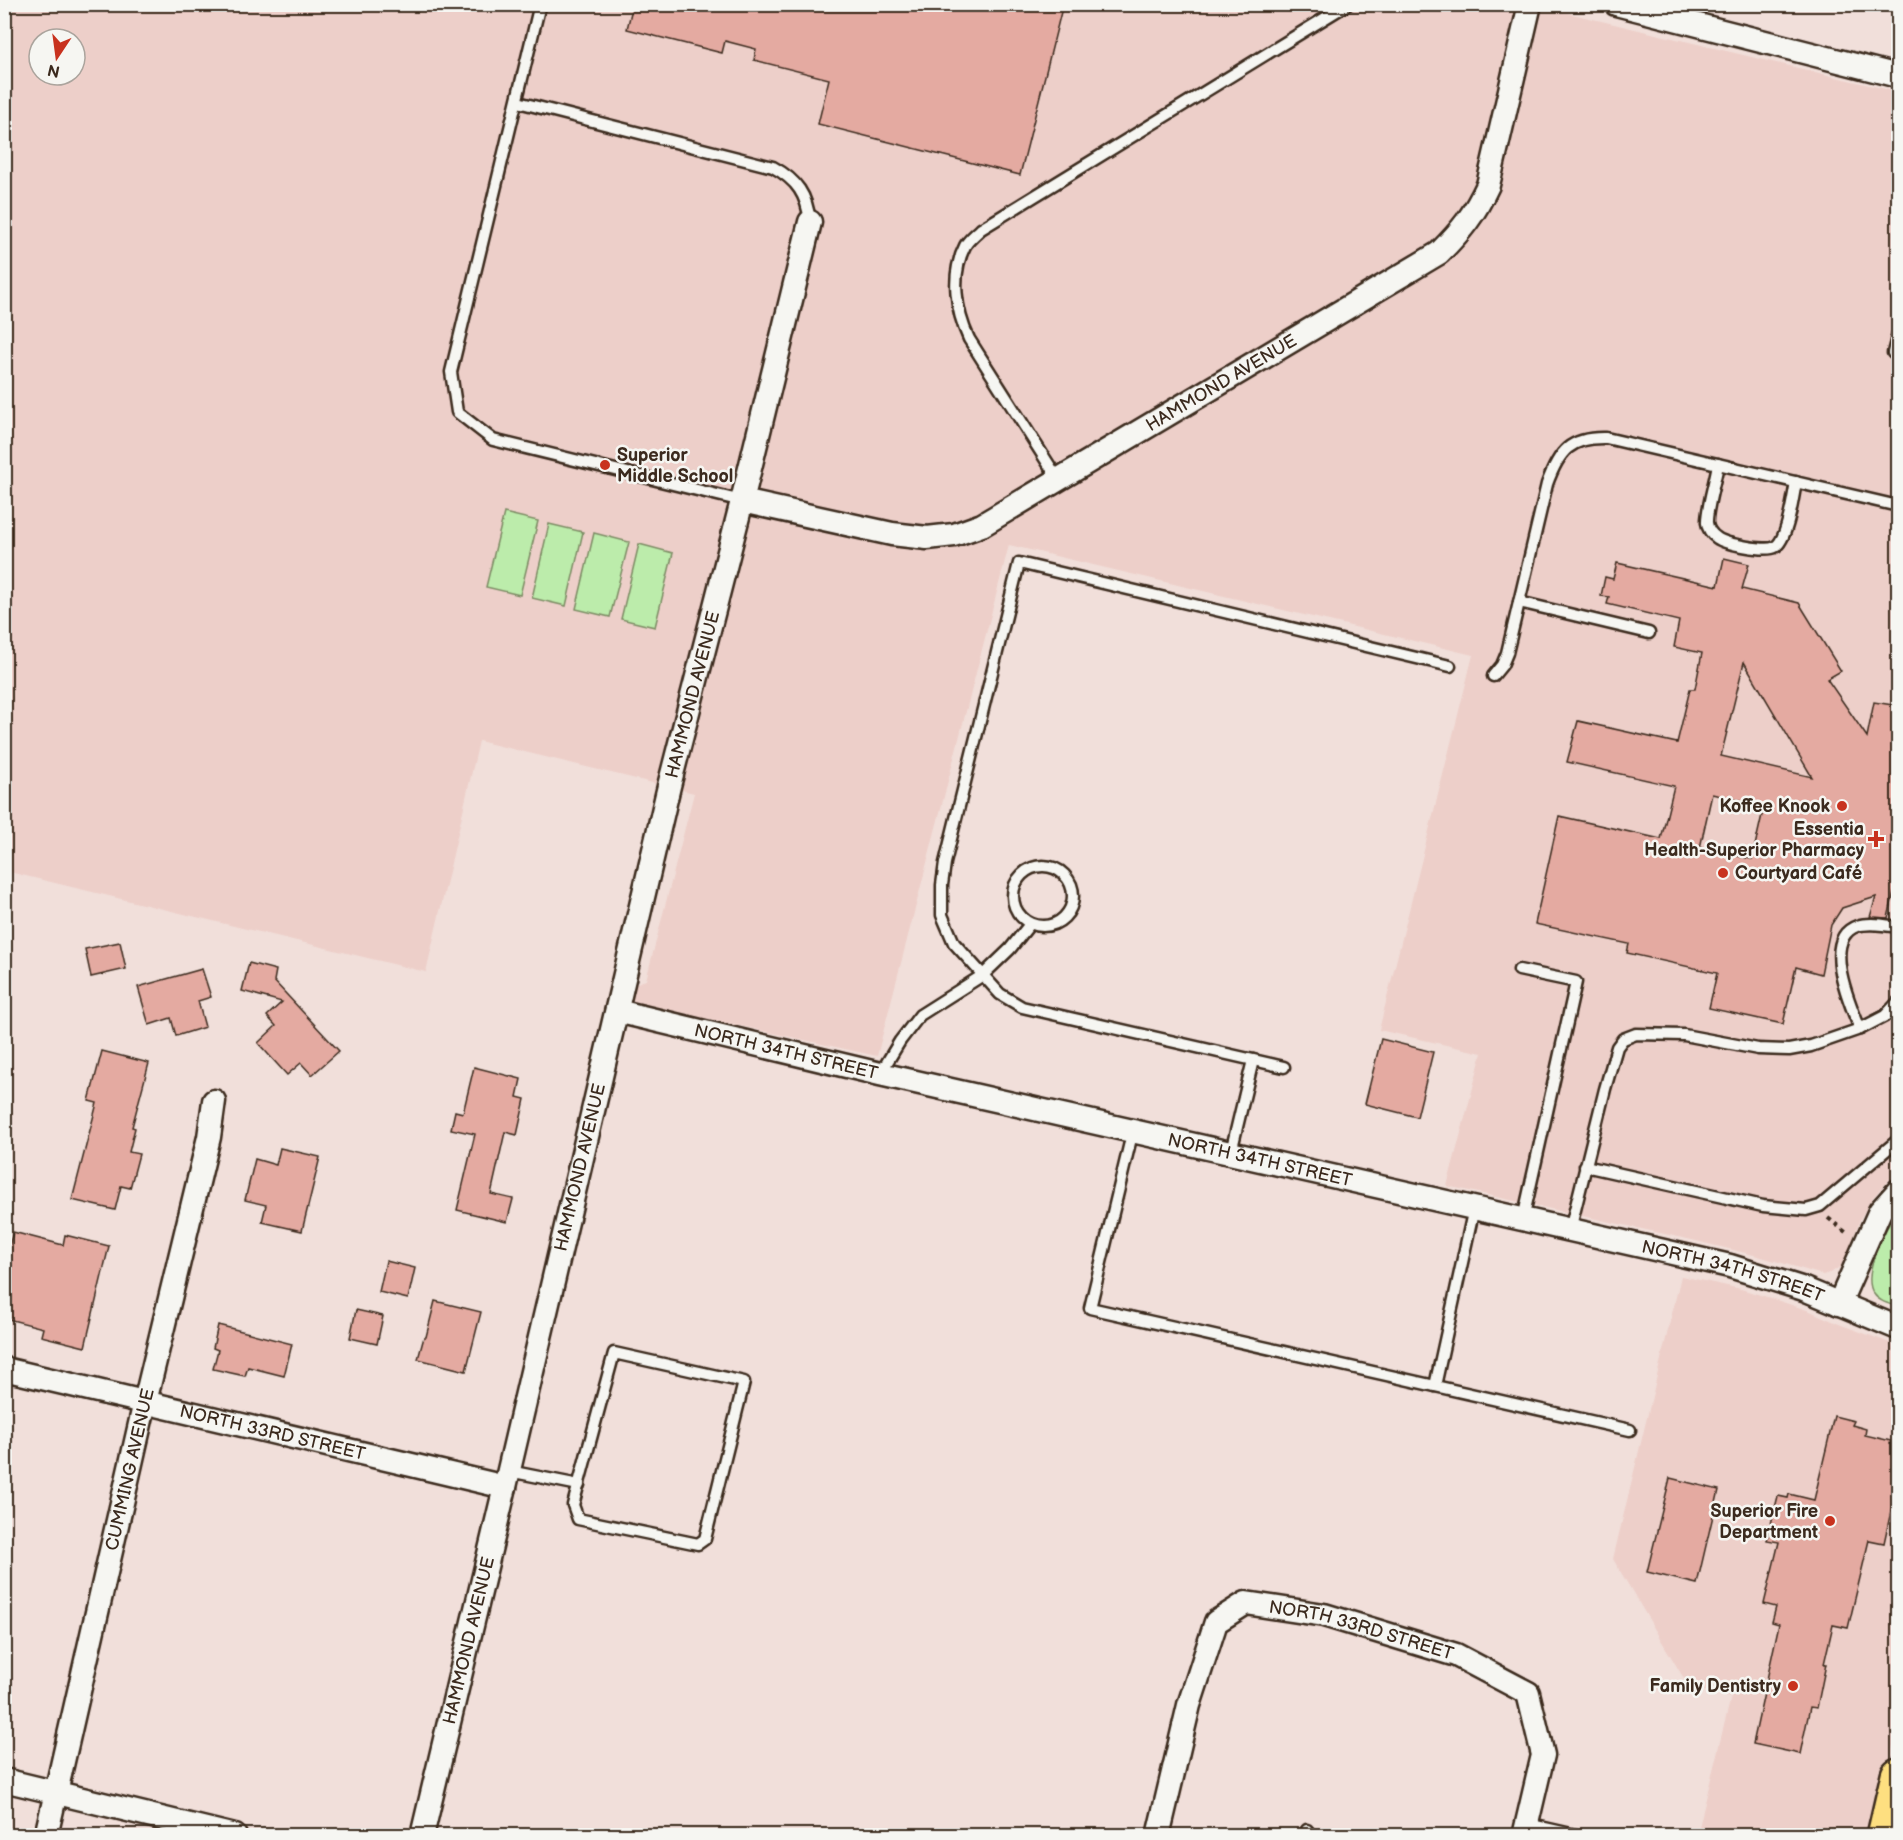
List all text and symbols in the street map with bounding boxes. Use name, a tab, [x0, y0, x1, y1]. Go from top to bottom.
north arrow	[27, 27, 87, 87]
text: N	[46, 60, 62, 81]
street label: HAMMOND AVENUE	[1142, 330, 1301, 436]
place label: Superior Middle School	[617, 445, 733, 487]
marker: Superior Middle School	[598, 458, 612, 472]
street label: HAMMOND AVENUE	[661, 609, 724, 780]
place label: Koffee Knook	[1720, 796, 1831, 817]
marker: Koffee Knook	[1835, 799, 1849, 813]
place label: Essentia Health-Superior Pharmacy	[1644, 819, 1865, 861]
marker: Essentia Health-Superior Pharmacy	[1869, 832, 1883, 846]
place label: Courtyard Café	[1735, 863, 1862, 884]
marker: Courtyard Café	[1716, 866, 1730, 880]
street label: NORTH 34TH STREET	[692, 1020, 880, 1084]
street label: HAMMOND AVENUE	[550, 1081, 610, 1253]
street label: NORTH 34TH STREET	[1166, 1129, 1354, 1191]
street label: NORTH 34TH STREET	[1640, 1236, 1827, 1307]
street label: CUMMING AVENUE	[101, 1386, 159, 1553]
street label: NORTH 33RD STREET	[177, 1401, 368, 1465]
place label: Superior Fire Department	[1711, 1501, 1818, 1543]
marker: Superior Fire Department	[1823, 1514, 1837, 1528]
street label: HAMMOND AVENUE	[439, 1555, 499, 1726]
street label: NORTH 33RD STREET	[1267, 1597, 1456, 1665]
place label: Family Dentistry	[1649, 1676, 1782, 1697]
marker: Family Dentistry	[1786, 1679, 1800, 1693]

